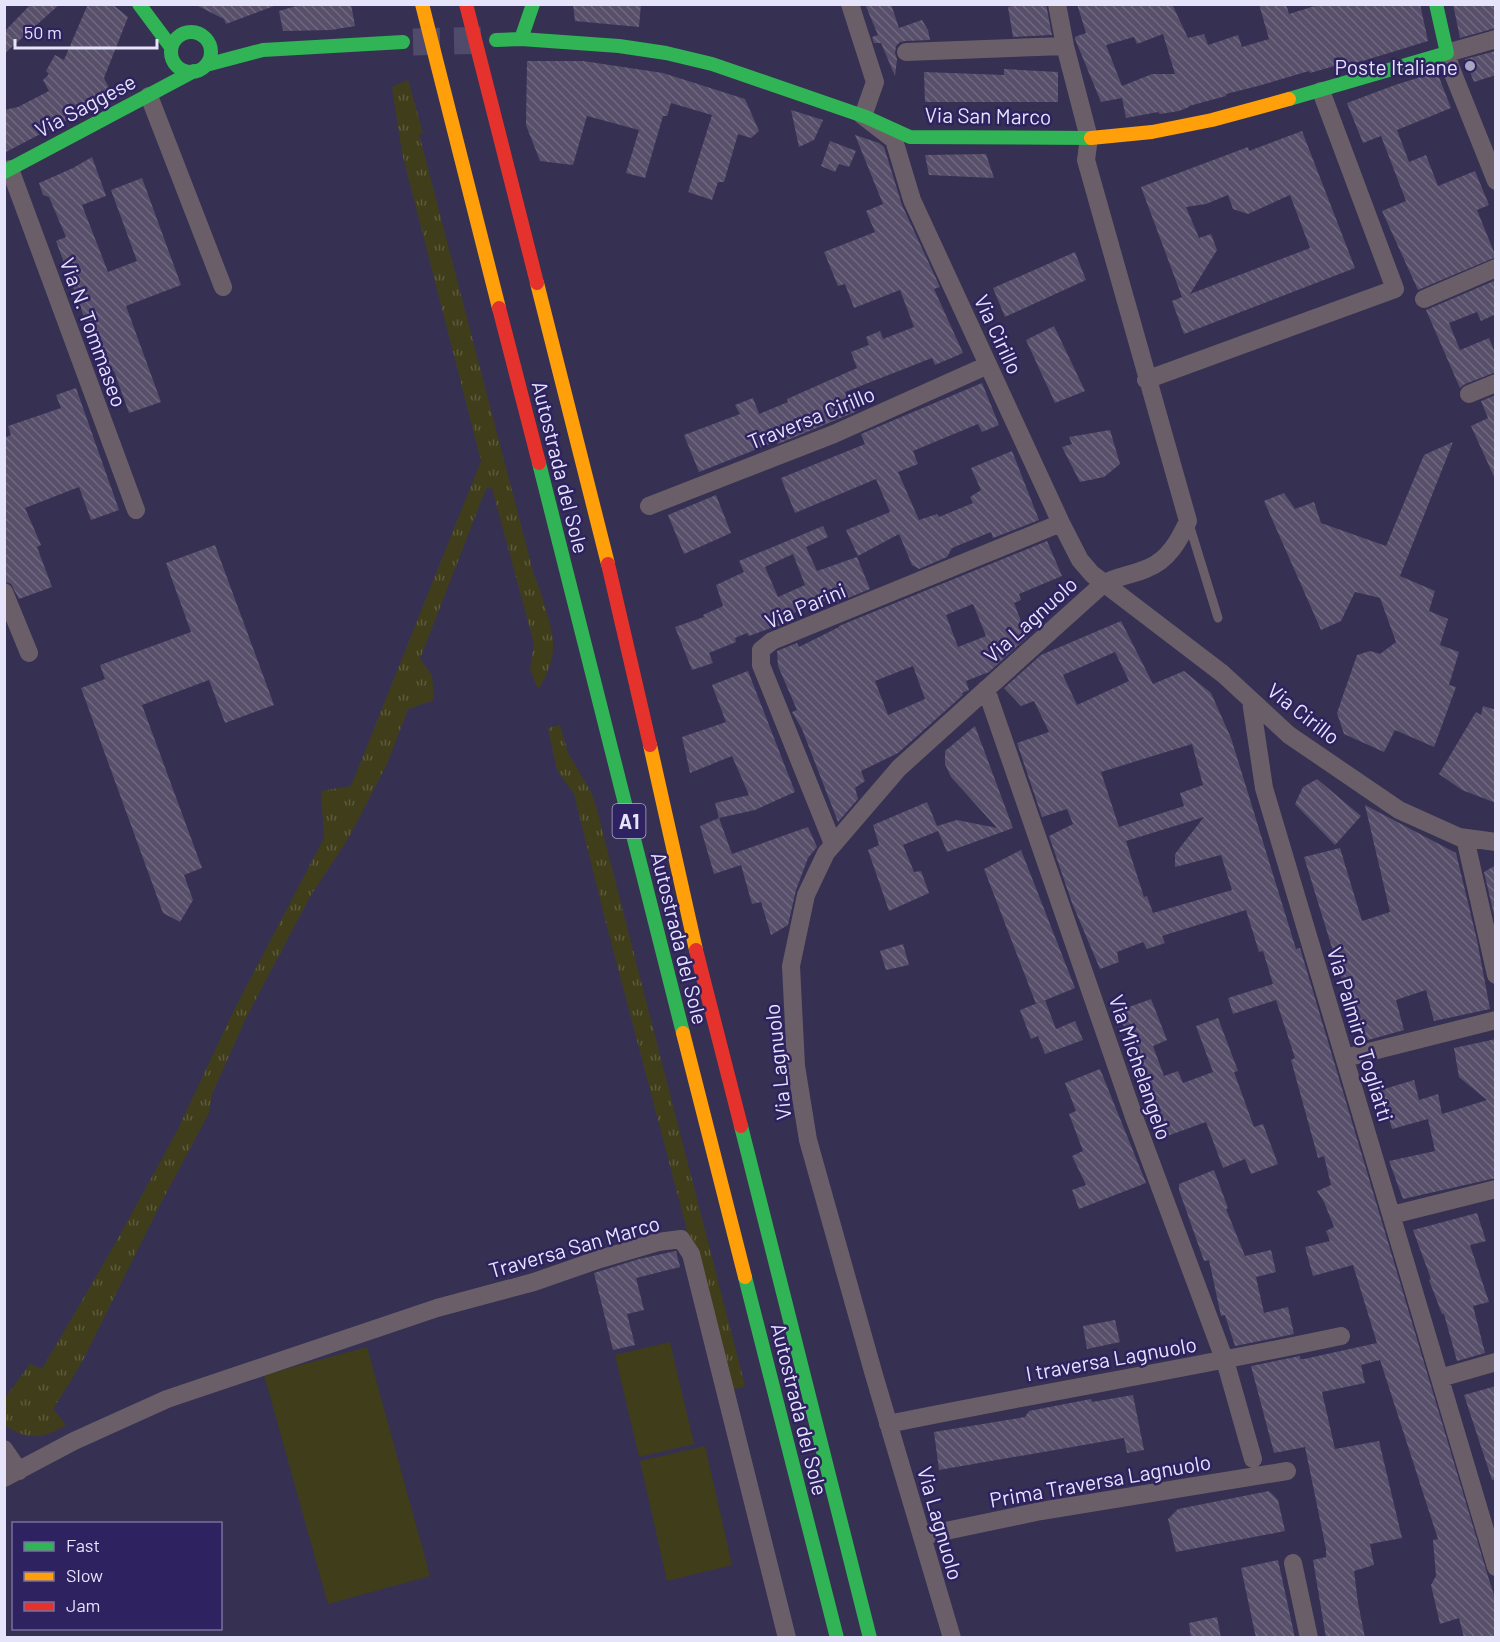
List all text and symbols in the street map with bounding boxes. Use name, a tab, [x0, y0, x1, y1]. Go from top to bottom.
scale bar	[15, 12, 158, 50]
text: 50 m	[24, 21, 62, 43]
place label: Poste Italiane	[1335, 54, 1458, 79]
marker: Poste Italiane	[1463, 59, 1477, 73]
street label: Via Saggese	[30, 68, 140, 142]
street label: Via San Marco	[924, 101, 1052, 129]
street label: Via N. Tommaseo	[55, 254, 133, 410]
street label: Via Cirillo	[970, 290, 1028, 378]
street label: Autostrada del Sole	[528, 378, 594, 556]
street label: Traversa Cirillo	[744, 380, 878, 454]
street label: Via Lagnuolo	[978, 571, 1082, 667]
street label: Via Parini	[761, 577, 849, 633]
street label: Via Cirillo	[1263, 677, 1345, 749]
road number: A1	[612, 804, 646, 838]
street label: Autostrada del Sole	[647, 849, 713, 1027]
street label: Via Palmiro Togliatti	[1323, 944, 1399, 1124]
street label: Via Michelangelo	[1104, 991, 1178, 1143]
street label: Via Lagnuolo	[758, 1003, 796, 1121]
street label: Traversa San Marco	[486, 1210, 662, 1282]
street label: Autostrada del Sole	[767, 1320, 833, 1498]
street label: I traversa Lagnuolo	[1024, 1331, 1198, 1385]
street label: Prima Traversa Lagnuolo	[987, 1448, 1213, 1512]
street label: Via Lagnuolo	[913, 1463, 969, 1583]
legend	[12, 1522, 222, 1630]
text: Fast	[66, 1534, 100, 1556]
text: Slow	[66, 1564, 103, 1586]
text: Jam	[66, 1594, 100, 1616]

